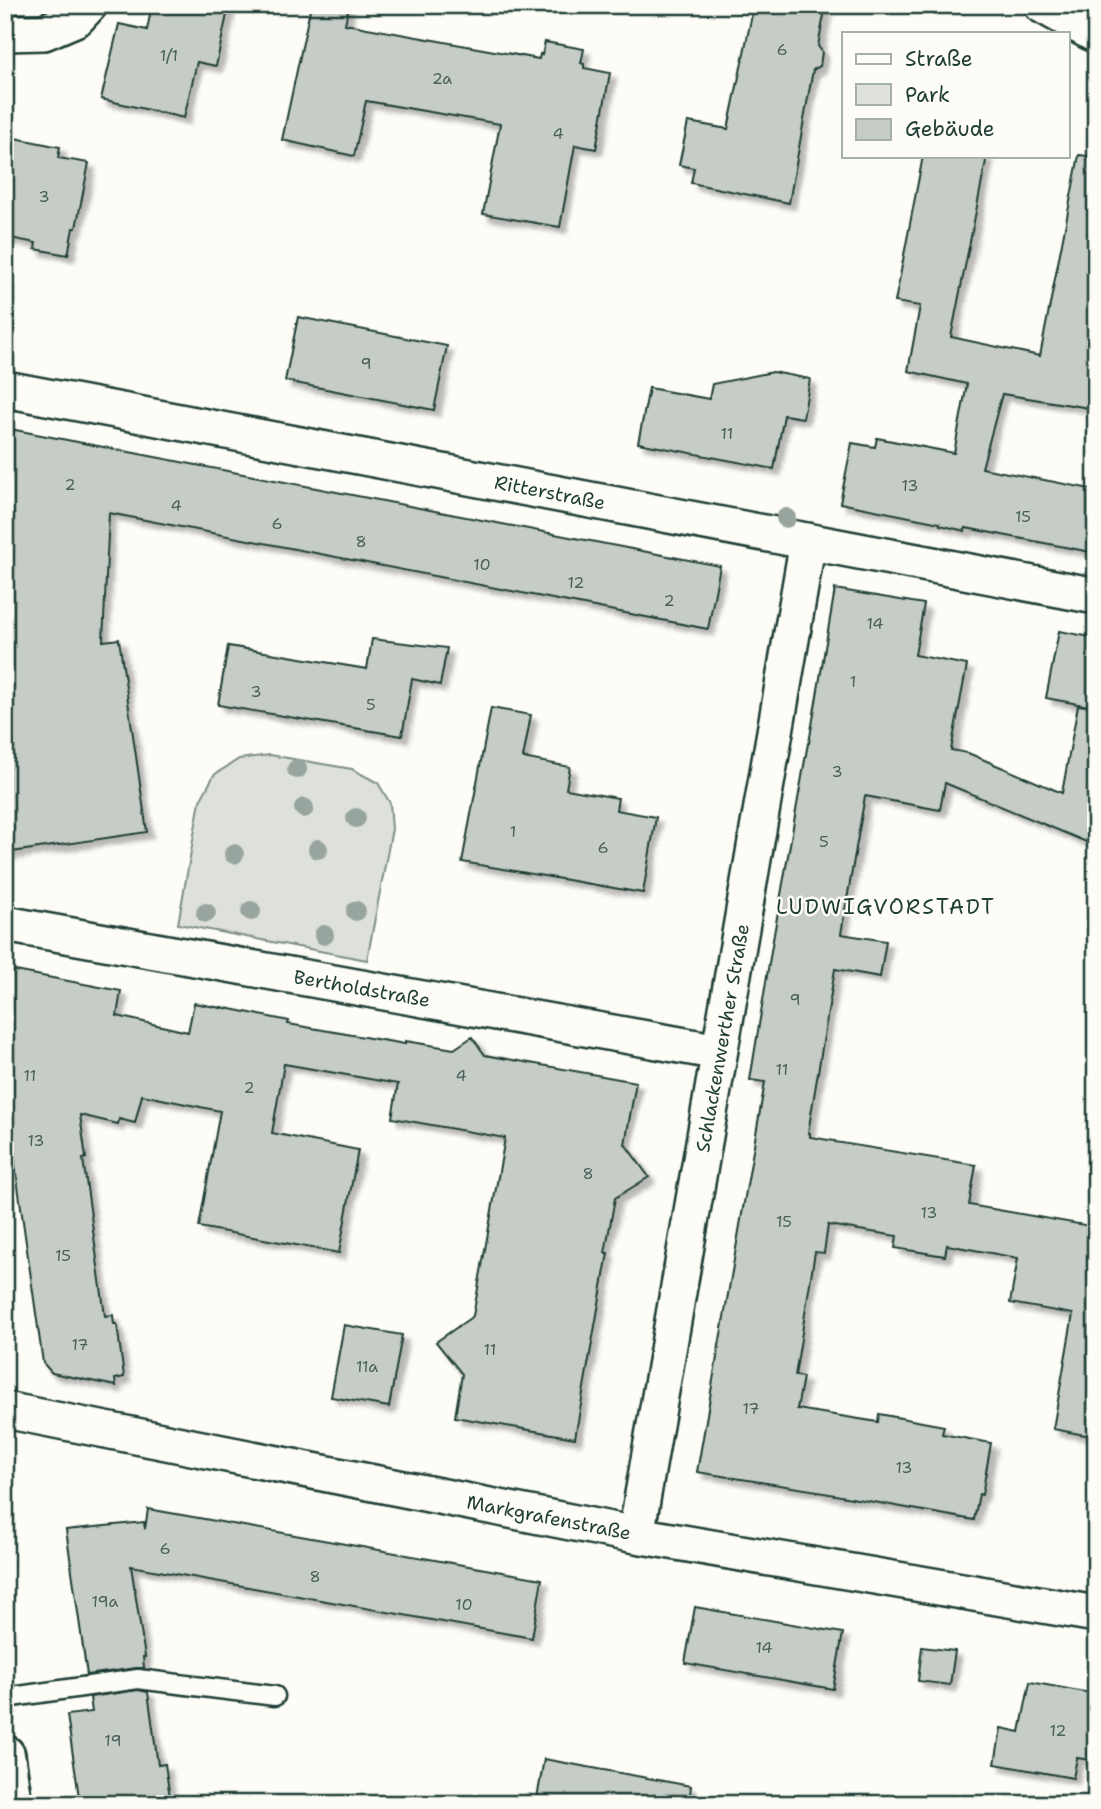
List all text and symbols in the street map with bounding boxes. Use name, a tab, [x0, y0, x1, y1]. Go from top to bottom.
legend	[842, 32, 1070, 158]
house number: 6	[776, 39, 788, 60]
house number: 1/1	[160, 45, 178, 66]
text: Straße	[905, 45, 973, 73]
house number: 2a	[432, 68, 452, 89]
text: Park	[905, 81, 950, 109]
text: Gebäude	[905, 115, 995, 143]
house number: 4	[552, 123, 564, 144]
house number: 3	[38, 186, 50, 207]
house number: 9	[360, 353, 372, 374]
house number: 11	[721, 423, 733, 444]
street label: Ritterstraße	[492, 470, 607, 515]
house number: 2	[64, 474, 76, 495]
house number: 13	[901, 475, 919, 496]
house number: 4	[170, 495, 182, 516]
house number: 15	[1015, 506, 1031, 527]
house number: 6	[271, 513, 283, 534]
house number: 8	[355, 531, 367, 552]
house number: 10	[473, 554, 491, 575]
house number: 12	[567, 572, 585, 593]
house number: 2	[663, 590, 675, 611]
house number: 14	[866, 613, 884, 634]
house number: 1	[850, 671, 856, 692]
house number: 3	[250, 681, 262, 702]
house number: 5	[366, 694, 376, 715]
house number: 3	[831, 761, 843, 782]
house number: 1	[510, 821, 516, 842]
house number: 5	[819, 831, 829, 852]
house number: 6	[597, 837, 609, 858]
district label: LUDWIGVORSTADT	[776, 893, 996, 921]
street label: Schlackenwerther Straße	[690, 922, 755, 1154]
street label: Bertholdstraße	[292, 964, 432, 1013]
house number: 9	[789, 989, 801, 1010]
house number: 11	[776, 1059, 788, 1080]
house number: 11	[24, 1065, 36, 1086]
house number: 4	[455, 1065, 467, 1086]
house number: 2	[243, 1077, 255, 1098]
house number: 13	[27, 1130, 45, 1151]
house number: 8	[582, 1163, 594, 1184]
house number: 13	[920, 1202, 938, 1223]
house number: 15	[776, 1211, 792, 1232]
house number: 15	[55, 1245, 71, 1266]
house number: 17	[71, 1334, 89, 1355]
house number: 11	[484, 1339, 496, 1360]
house number: 11a	[356, 1356, 378, 1377]
house number: 17	[742, 1398, 760, 1419]
house number: 13	[895, 1457, 913, 1478]
street label: Markgrafenstraße	[465, 1489, 633, 1546]
house number: 6	[159, 1538, 171, 1559]
house number: 8	[309, 1566, 321, 1587]
house number: 19a	[92, 1591, 118, 1612]
house number: 10	[455, 1594, 473, 1615]
house number: 14	[755, 1637, 773, 1658]
house number: 12	[1049, 1720, 1067, 1741]
house number: 19	[104, 1730, 122, 1751]

